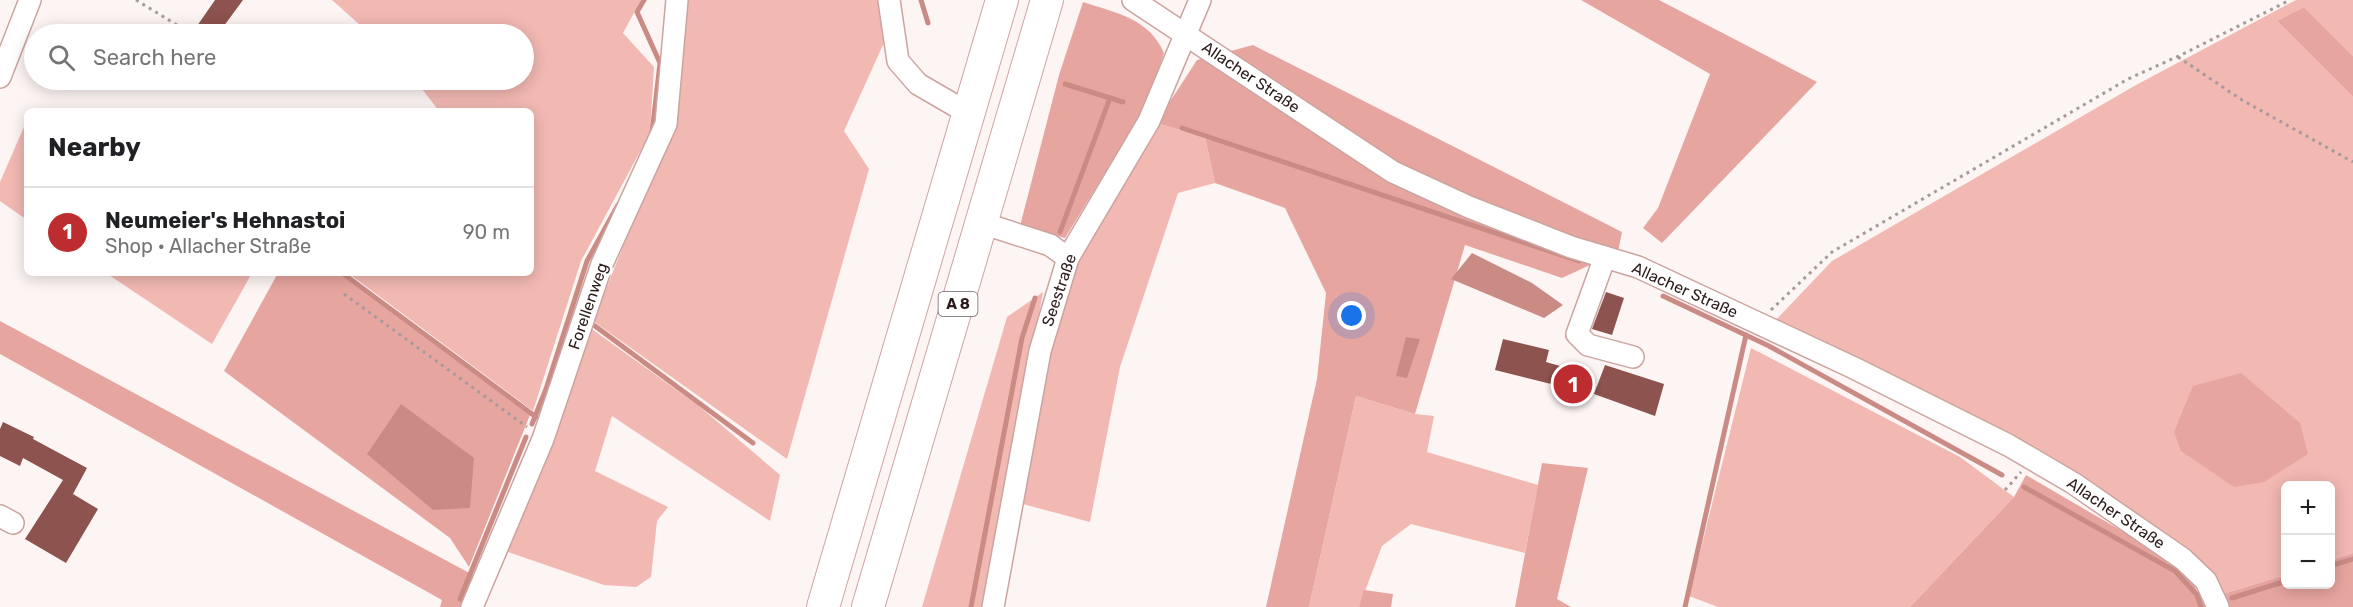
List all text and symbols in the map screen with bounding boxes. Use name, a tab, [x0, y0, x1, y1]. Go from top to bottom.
search box	[24, 24, 534, 90]
street label: Allacher Straße	[1198, 37, 1304, 117]
icon: search	[45, 41, 78, 74]
text: Search here	[93, 44, 216, 71]
text: Nearby	[48, 132, 141, 163]
text: Neumeier's Hehnastoi	[105, 207, 345, 234]
text: 1	[63, 220, 72, 244]
text: 90 m	[463, 220, 510, 244]
text: Shop · Allacher Straße	[105, 234, 311, 258]
street label: Seestraße	[1038, 251, 1080, 329]
street label: Allacher Straße	[1629, 258, 1741, 322]
street label: Forellenweg	[564, 260, 612, 352]
road number: A 8	[938, 292, 978, 316]
your location	[1337, 301, 1366, 330]
pin: 1	[1554, 362, 1592, 406]
street label: Allacher Straße	[2063, 473, 2169, 553]
map controls	[2281, 481, 2335, 589]
button: +	[2281, 481, 2335, 535]
button: −	[2281, 535, 2335, 589]

